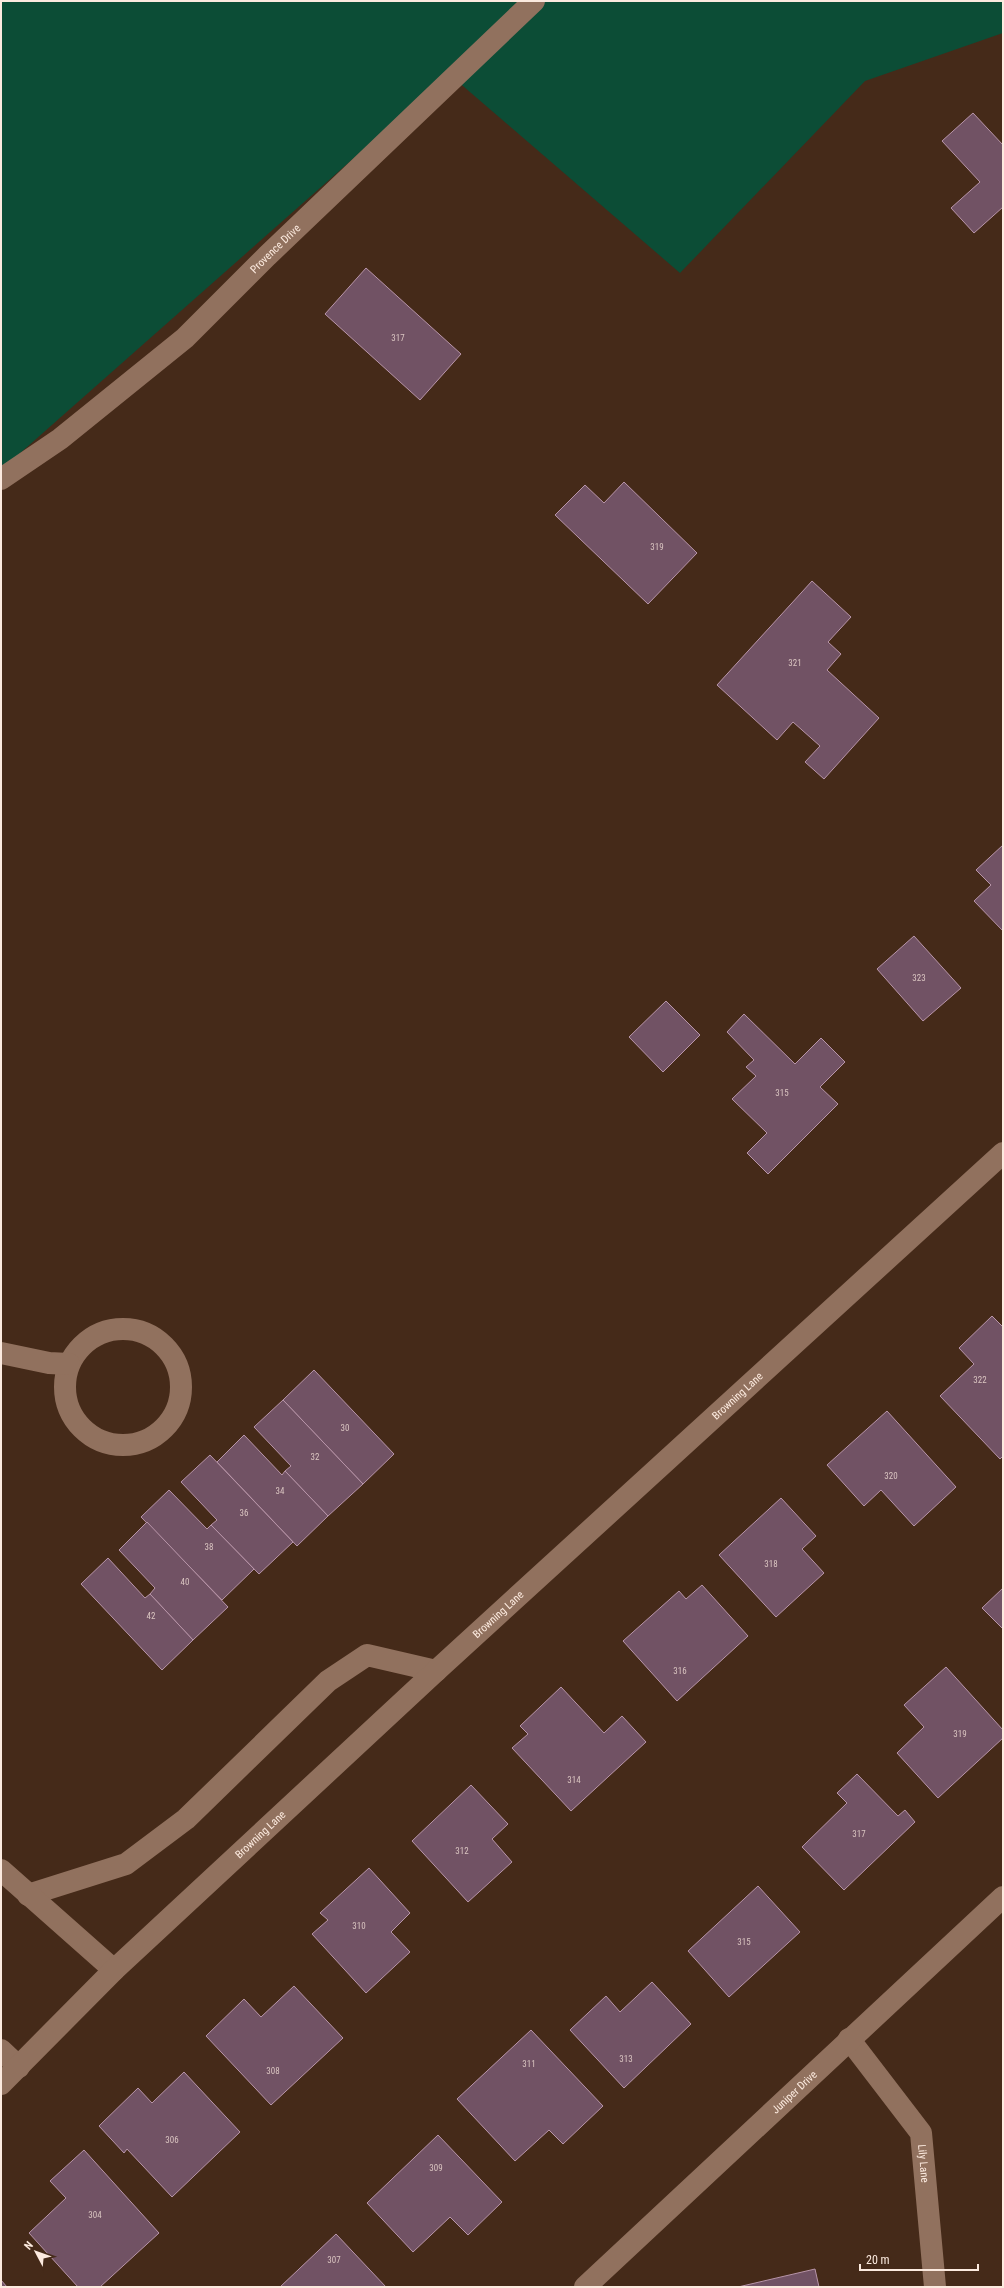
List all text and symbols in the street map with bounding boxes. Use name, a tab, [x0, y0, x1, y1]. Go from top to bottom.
street label: Provence Drive	[247, 221, 303, 276]
house number: 317	[391, 333, 405, 343]
house number: 319	[650, 542, 664, 552]
house number: 321	[788, 658, 802, 668]
house number: 323	[912, 973, 926, 983]
house number: 315	[775, 1088, 789, 1098]
street label: Browning Lane	[709, 1369, 765, 1422]
house number: 322	[973, 1375, 987, 1385]
house number: 30	[341, 1423, 349, 1433]
house number: 32	[311, 1452, 320, 1462]
house number: 320	[884, 1471, 898, 1481]
house number: 34	[276, 1486, 285, 1496]
house number: 36	[240, 1508, 248, 1518]
house number: 38	[205, 1542, 213, 1552]
house number: 318	[764, 1559, 778, 1569]
house number: 40	[181, 1577, 189, 1587]
street label: Browning Lane	[470, 1588, 526, 1641]
house number: 42	[147, 1611, 156, 1621]
house number: 316	[673, 1666, 687, 1676]
house number: 319	[953, 1729, 967, 1739]
house number: 314	[567, 1775, 581, 1785]
street label: Browning Lane	[232, 1808, 288, 1861]
house number: 317	[852, 1829, 866, 1839]
house number: 312	[455, 1846, 469, 1856]
house number: 310	[352, 1921, 366, 1931]
house number: 315	[737, 1937, 751, 1947]
house number: 313	[619, 2054, 633, 2064]
house number: 311	[522, 2059, 536, 2069]
house number: 308	[266, 2066, 280, 2076]
street label: Juniper Drive	[769, 2068, 819, 2116]
house number: 306	[165, 2135, 179, 2145]
street label: Lily Lane	[916, 2144, 932, 2183]
house number: 309	[429, 2163, 443, 2173]
house number: 304	[88, 2210, 102, 2220]
north arrow	[16, 2232, 56, 2272]
text: N	[22, 2239, 36, 2253]
scale bar	[860, 2246, 978, 2272]
text: 20 m	[866, 2253, 890, 2267]
house number: 307	[327, 2255, 341, 2265]

